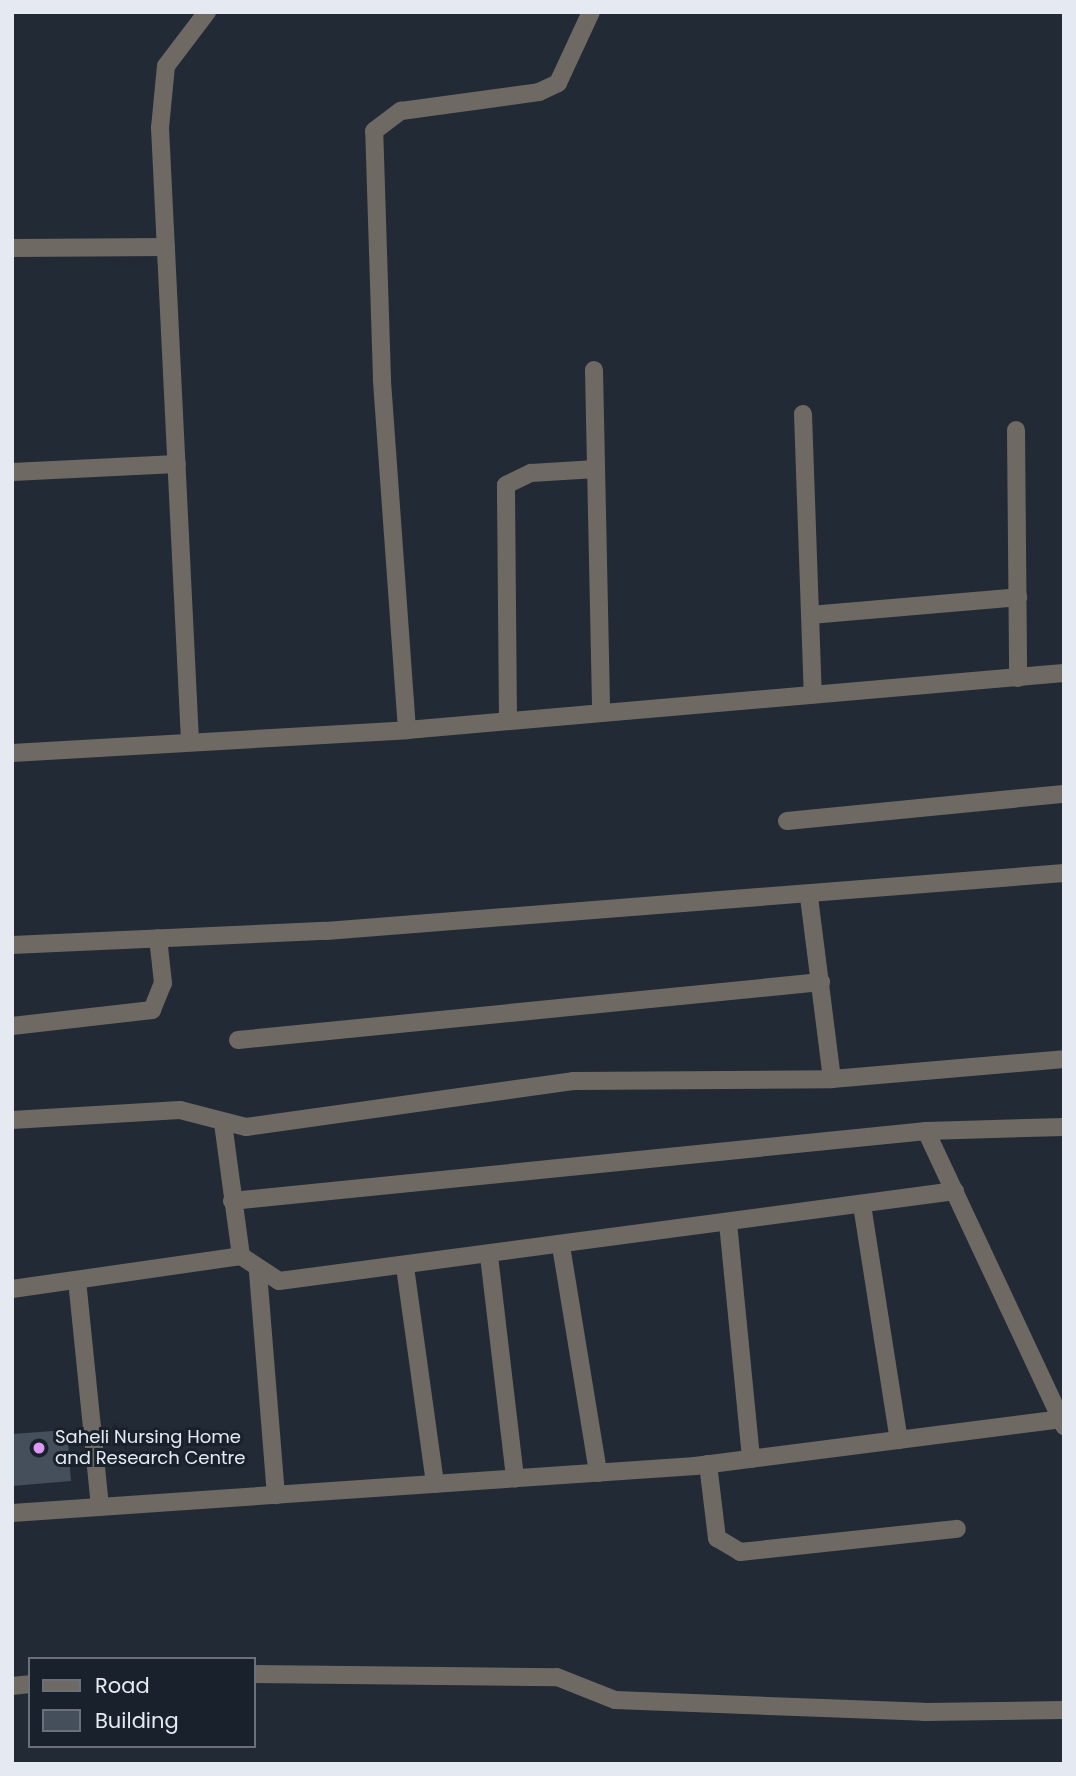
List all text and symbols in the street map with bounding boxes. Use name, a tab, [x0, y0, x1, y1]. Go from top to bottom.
place label: Saheli Nursing Home and Research Centre	[55, 1427, 245, 1470]
marker: Saheli Nursing Home and Research Centre	[29, 1438, 49, 1458]
legend	[28, 1657, 256, 1748]
text: Road	[95, 1671, 150, 1700]
text: Building	[95, 1706, 179, 1735]

